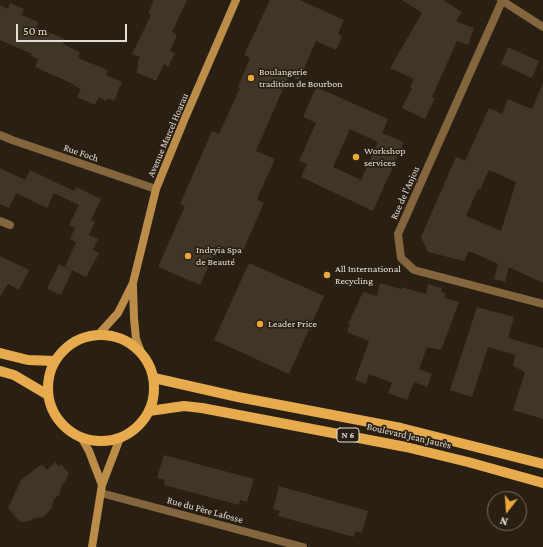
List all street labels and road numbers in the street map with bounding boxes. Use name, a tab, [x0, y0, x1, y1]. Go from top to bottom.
street label: Avenue Marcel Hoarau	[145, 91, 191, 179]
street label: Rue Foch	[62, 141, 100, 165]
street label: Rue de l'Anjou	[388, 164, 422, 222]
street label: Boulevard Jean Jaurès	[366, 420, 452, 452]
road number: N 6	[337, 428, 359, 442]
street label: Rue du Père Lafosse	[166, 494, 244, 526]

